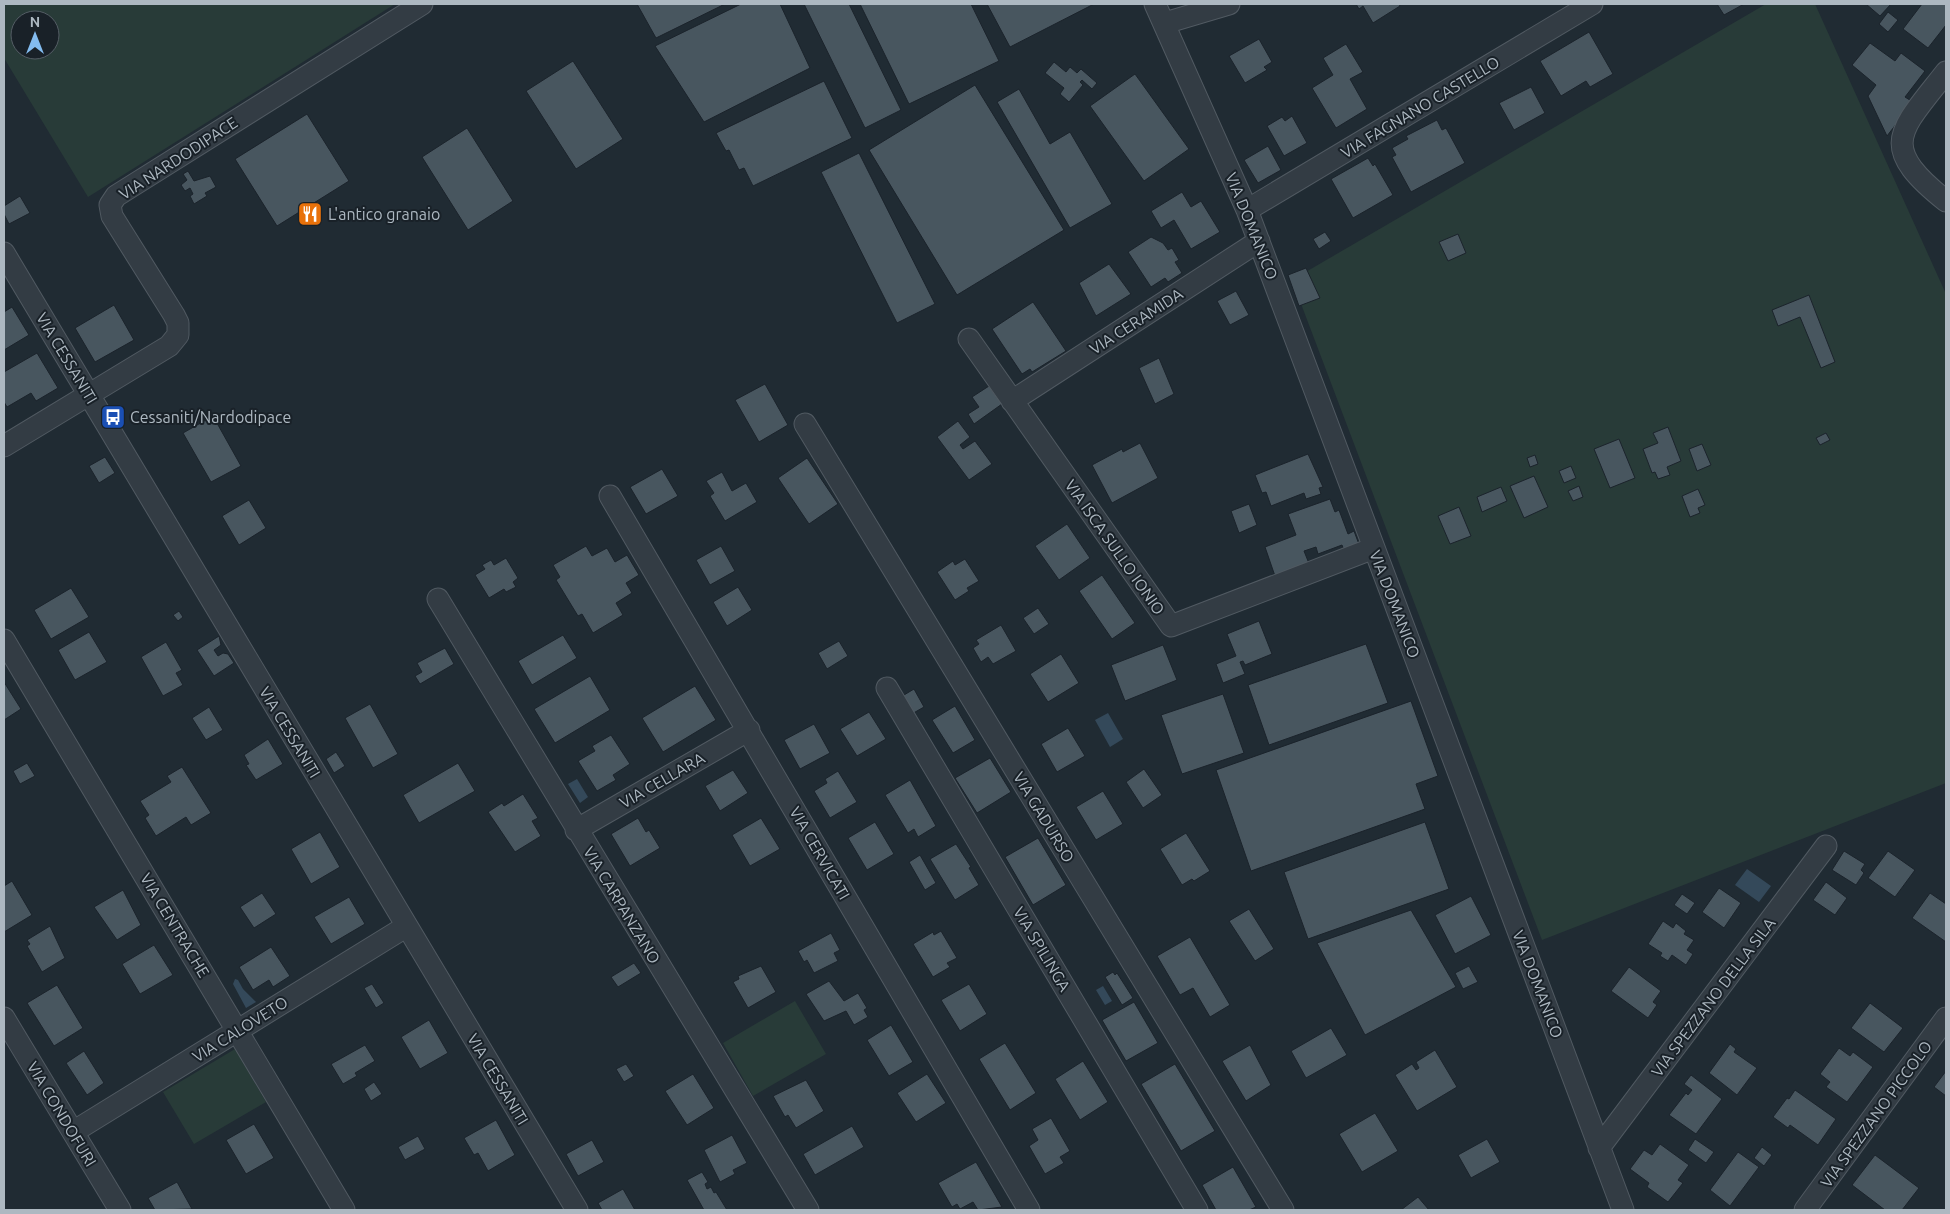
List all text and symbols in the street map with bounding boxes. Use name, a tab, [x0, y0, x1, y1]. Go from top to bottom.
north arrow	[10, 10, 60, 60]
text: N	[30, 14, 40, 30]
street label: VIA FAGNANO CASTELLO	[1338, 53, 1502, 161]
street label: VIA NARDODIPACE	[116, 113, 240, 203]
street label: VIA DOMANICO	[1222, 170, 1282, 282]
restaurant icon: L'antico granaio	[297, 201, 323, 227]
place label: L'antico granaio	[328, 205, 440, 223]
street label: VIA CERAMIDA	[1086, 284, 1186, 358]
street label: VIA CESSANITI	[33, 309, 101, 407]
bus stop icon: Cessaniti/Nardodipace	[100, 404, 126, 430]
place label: Cessaniti/Nardodipace	[130, 408, 291, 426]
street label: VIA ISCA SULLO IONIO	[1062, 476, 1168, 618]
street label: VIA DOMANICO	[1366, 548, 1424, 660]
street label: VIA CESSANITI	[256, 683, 324, 781]
street label: VIA CELLARA	[616, 748, 708, 812]
street label: VIA GADURSO	[1010, 769, 1078, 865]
street label: VIA CERVICATI	[786, 803, 854, 903]
street label: VIA CARPANZANO	[580, 843, 664, 967]
street label: VIA CENTRACHE	[137, 870, 213, 980]
street label: VIA SPILINGA	[1010, 904, 1074, 995]
street label: VIA SPEZZANO DELLA SILA	[1647, 914, 1779, 1080]
street label: VIA DOMANICO	[1509, 928, 1567, 1040]
street label: VIA CALOVETO	[189, 992, 291, 1066]
street label: VIA CESSANITI	[464, 1030, 532, 1128]
street label: VIA SPEZZANO PICCOLO	[1817, 1037, 1935, 1191]
street label: VIA CONDOFURI	[24, 1058, 100, 1170]

